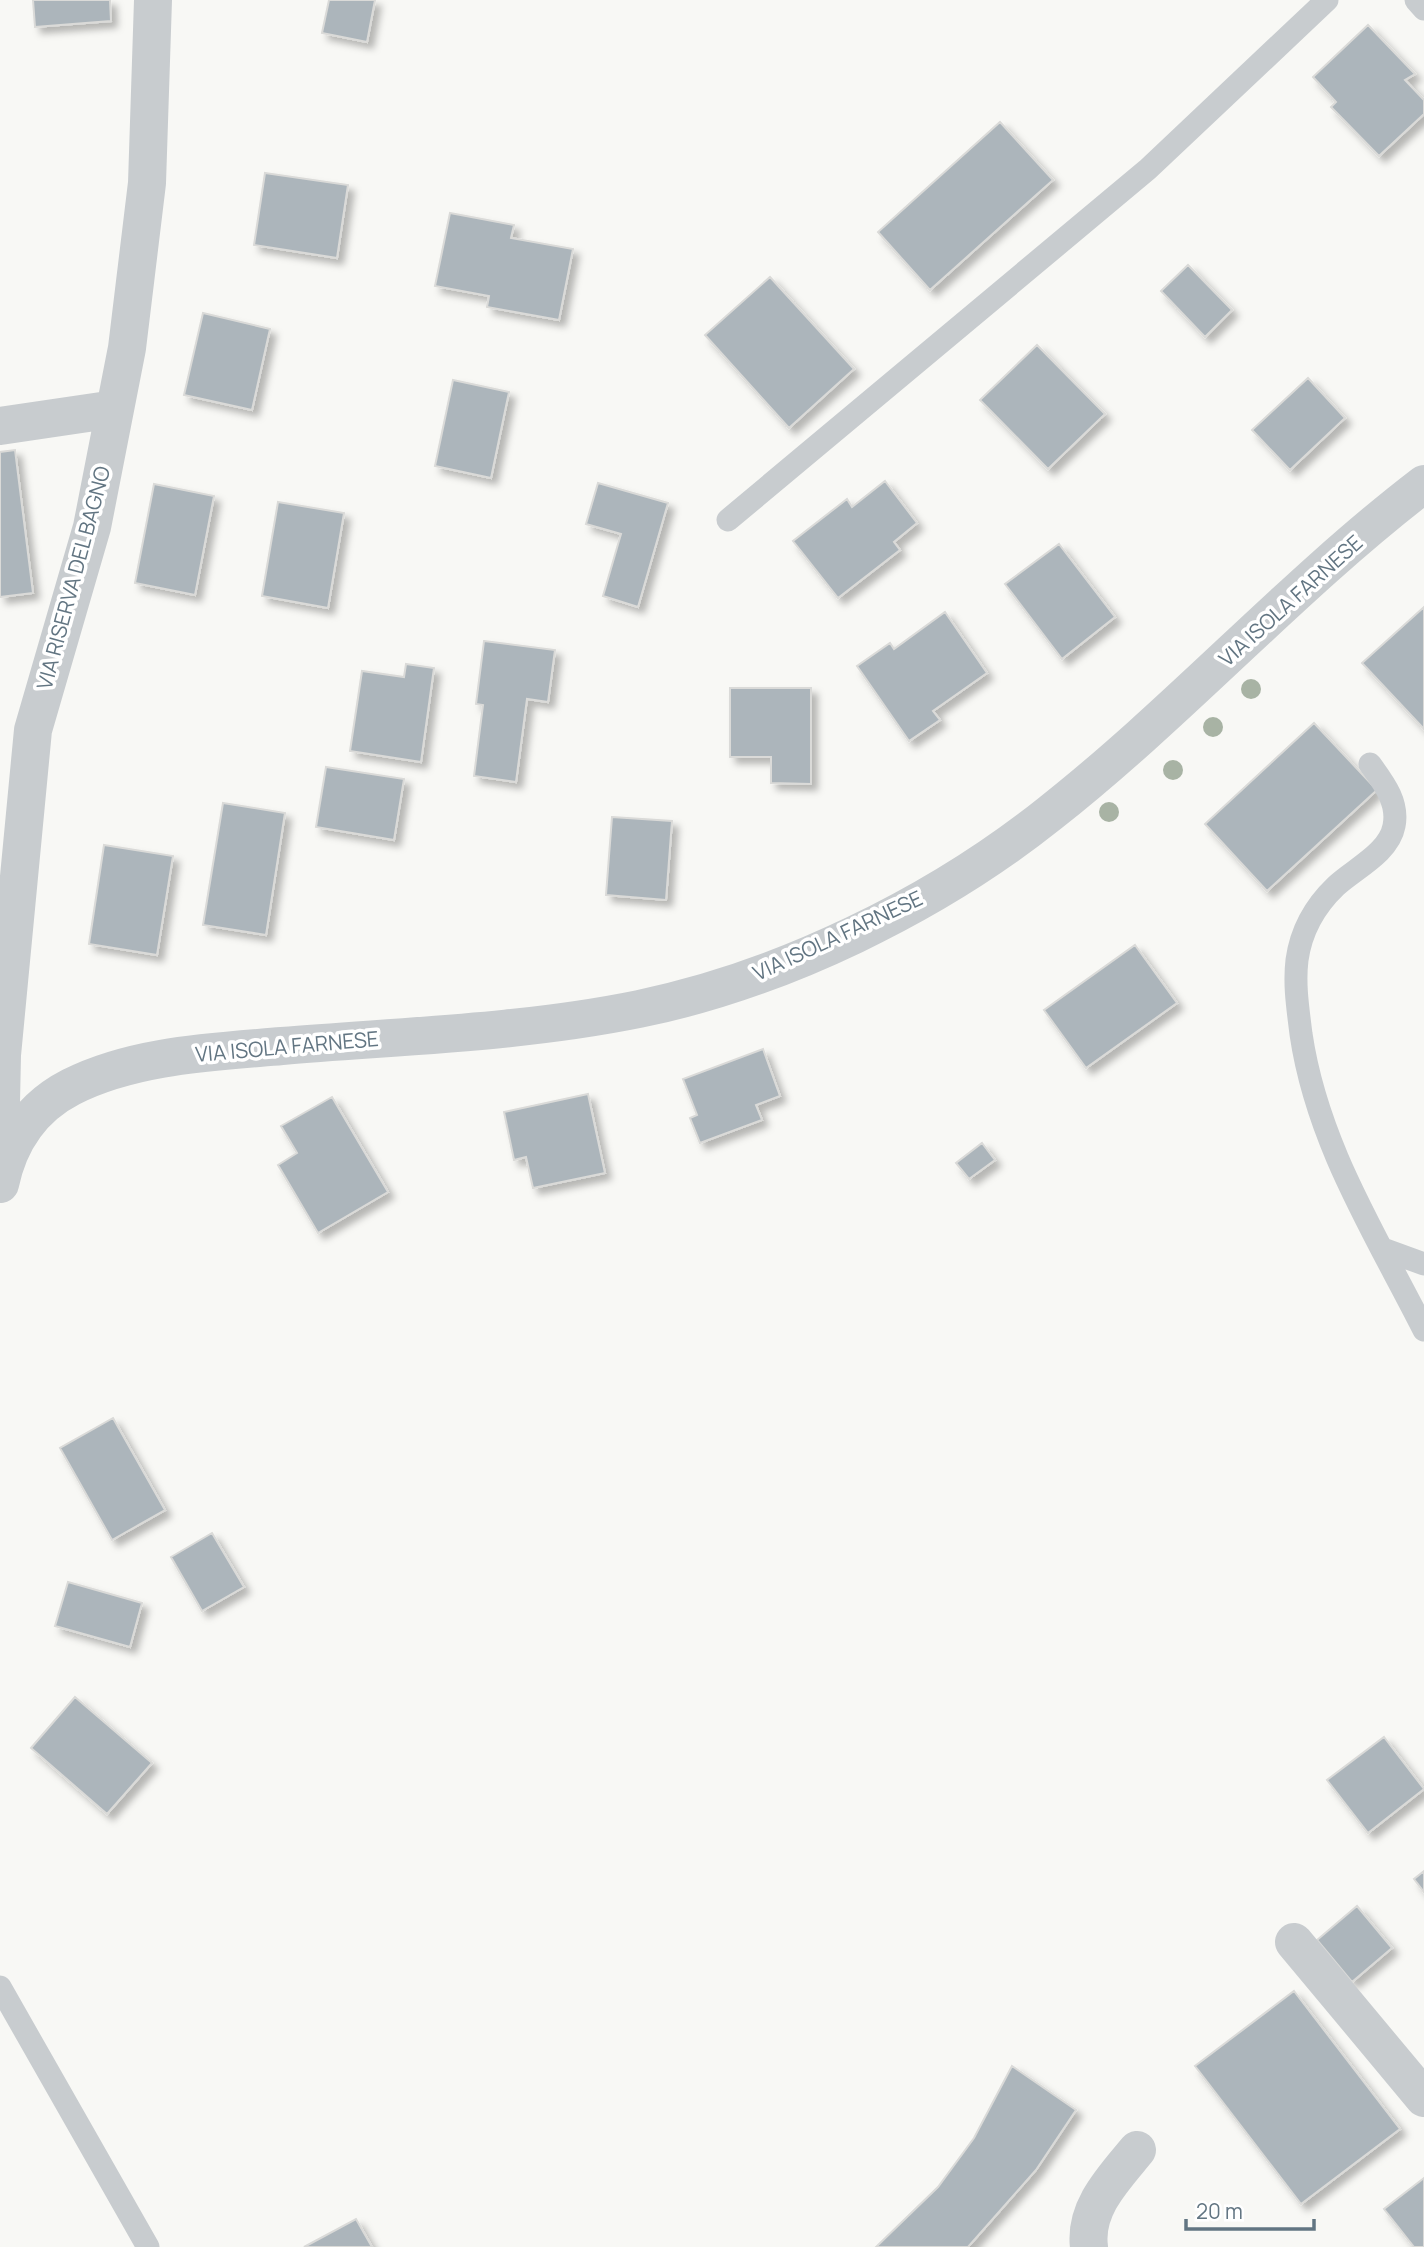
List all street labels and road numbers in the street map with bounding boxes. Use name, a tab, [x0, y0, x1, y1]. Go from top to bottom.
street label: VIA RISERVA DEL BAGNO	[30, 463, 116, 693]
street label: VIA ISOLA FARNESE	[1213, 528, 1368, 672]
street label: VIA ISOLA FARNESE	[748, 884, 927, 987]
street label: VIA ISOLA FARNESE	[194, 1024, 380, 1068]

